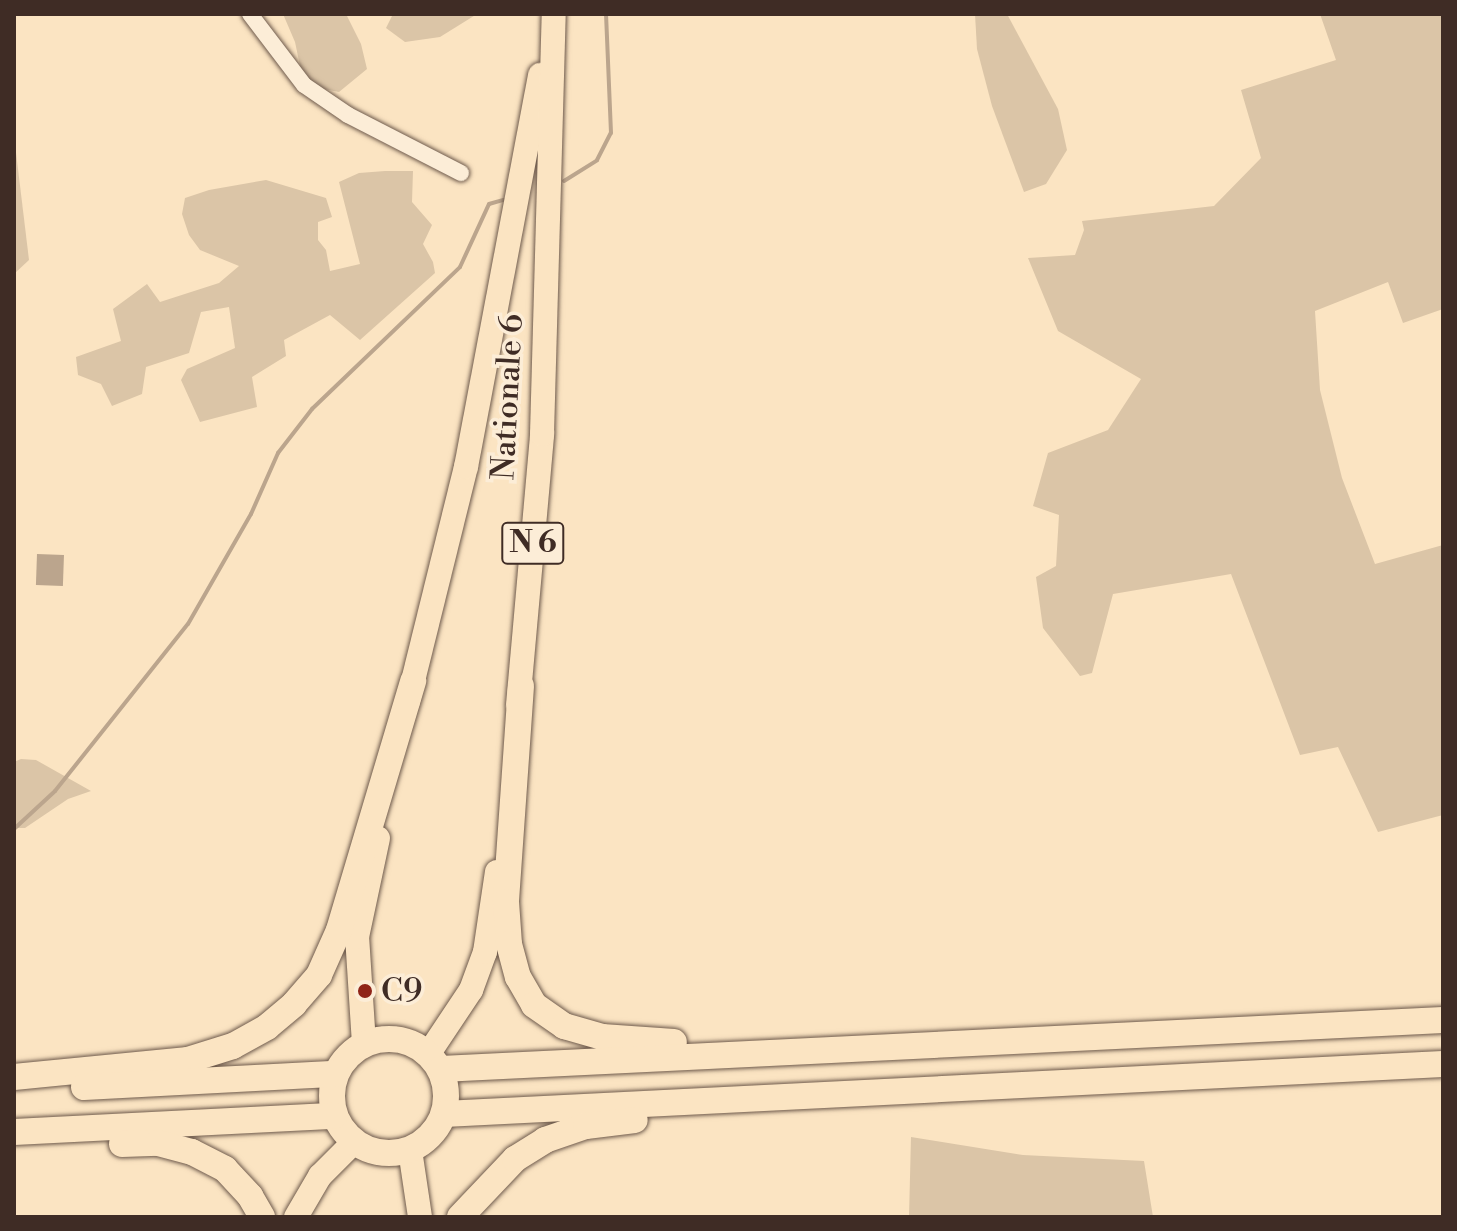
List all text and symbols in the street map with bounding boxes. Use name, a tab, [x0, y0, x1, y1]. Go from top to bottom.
street label: Nationale 6	[484, 313, 532, 481]
road number: N 6	[501, 517, 565, 569]
place label: C9	[381, 972, 422, 1010]
marker: C9	[356, 982, 374, 1000]

